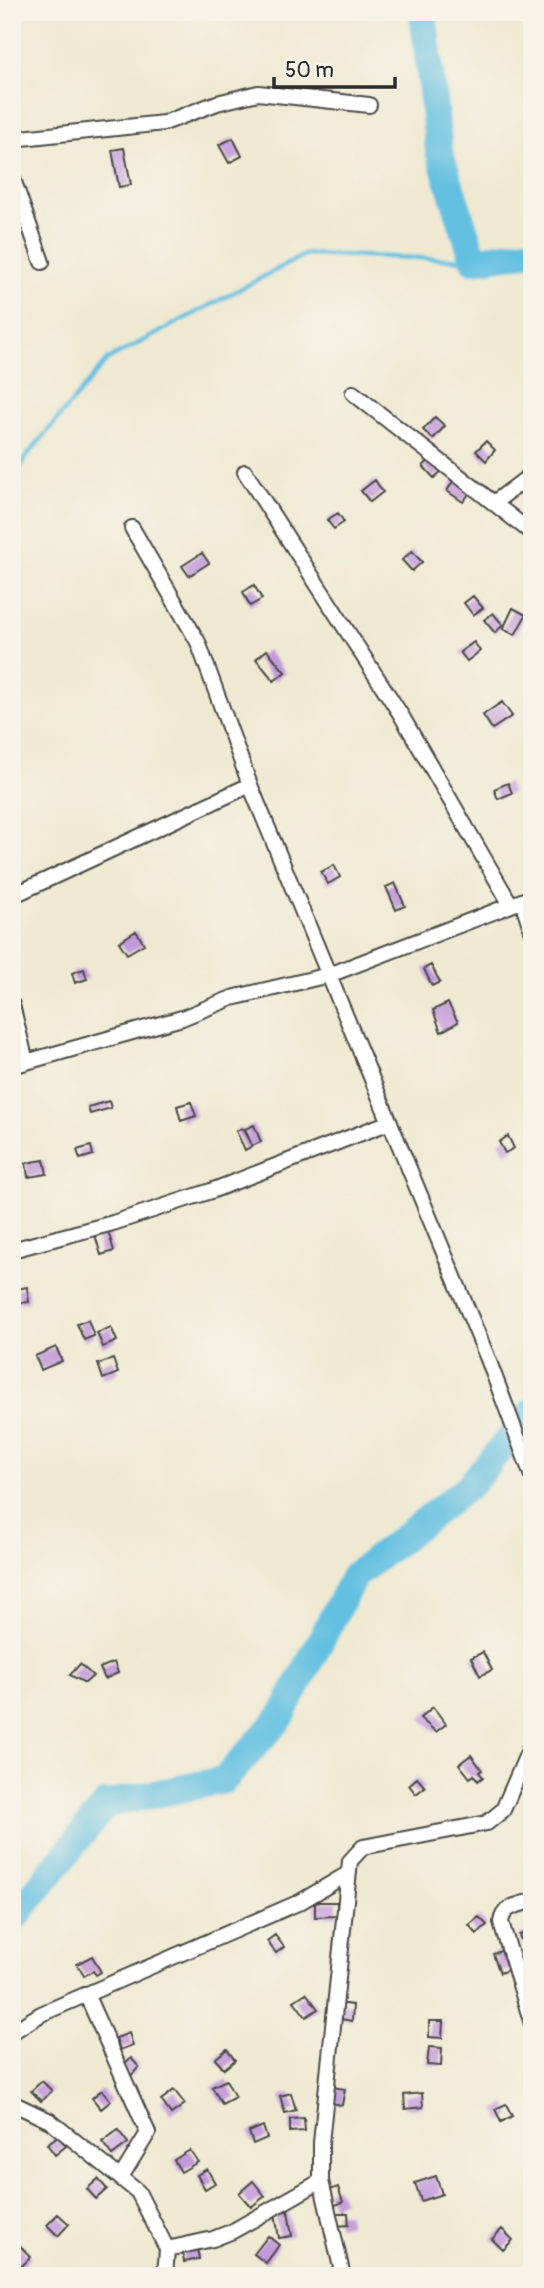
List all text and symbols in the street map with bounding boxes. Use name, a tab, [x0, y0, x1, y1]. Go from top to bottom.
scale bar	[274, 46, 395, 90]
text: 50 m	[285, 57, 334, 84]

